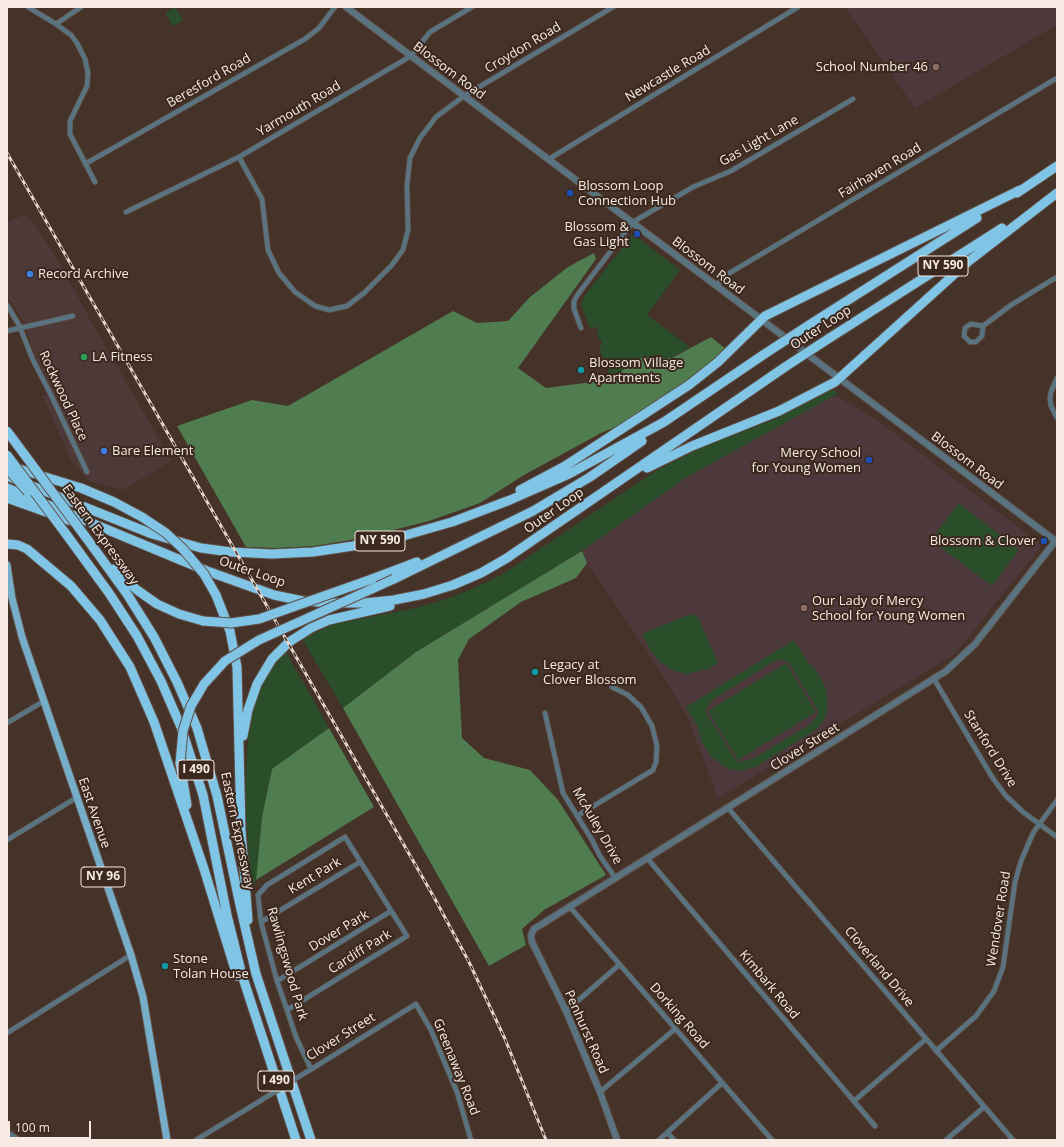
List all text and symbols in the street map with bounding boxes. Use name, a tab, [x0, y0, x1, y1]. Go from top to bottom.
street label: Croydon Road	[482, 19, 564, 77]
street label: Blossom Road	[410, 39, 488, 103]
street label: Newcastle Road	[623, 42, 713, 106]
street label: Beresford Road	[164, 51, 254, 111]
place label: School Number 46	[816, 59, 928, 75]
marker: School Number 46	[931, 62, 941, 72]
street label: Yarmouth Road	[254, 78, 344, 140]
street label: Gas Light Lane	[717, 112, 801, 170]
street label: Fairhaven Road	[836, 140, 924, 202]
place label: Blossom Loop Connection Hub	[578, 178, 676, 209]
marker: Blossom Loop Connection Hub	[565, 188, 575, 198]
place label: Blossom & Gas Light	[564, 219, 629, 250]
marker: Blossom & Gas Light	[632, 229, 642, 239]
street label: Blossom Road	[669, 234, 747, 298]
road number: NY 590	[918, 256, 968, 276]
place label: Record Archive	[38, 266, 129, 282]
marker: Record Archive	[25, 269, 35, 279]
street label: Outer Loop	[788, 303, 854, 353]
street label: Rockwood Place	[35, 348, 91, 444]
place label: LA Fitness	[92, 349, 153, 365]
marker: LA Fitness	[79, 352, 89, 362]
place label: Blossom Village Apartments	[589, 355, 683, 386]
marker: Blossom Village Apartments	[576, 365, 586, 375]
street label: Blossom Road	[928, 429, 1006, 493]
place label: Bare Element	[112, 443, 193, 459]
place label: Mercy School for Young Women	[752, 445, 861, 476]
marker: Bare Element	[99, 446, 109, 456]
marker: Mercy School for Young Women	[864, 455, 874, 465]
street label: Eastern Expressway	[58, 482, 142, 588]
street label: Outer Loop	[521, 485, 587, 537]
road number: NY 590	[355, 531, 405, 551]
place label: Blossom & Clover	[930, 533, 1036, 549]
marker: Blossom & Clover	[1039, 536, 1049, 546]
street label: Outer Loop	[217, 553, 287, 591]
place label: Our Lady of Mercy School for Young Women	[812, 593, 965, 624]
marker: Our Lady of Mercy School for Young Women	[799, 603, 809, 613]
place label: Legacy at Clover Blossom	[543, 657, 637, 688]
marker: Legacy at Clover Blossom	[530, 667, 540, 677]
street label: Stanford Drive	[960, 708, 1020, 790]
street label: Clover Street	[768, 720, 842, 774]
road number: I 490	[178, 760, 214, 780]
street label: Eastern Expressway	[217, 771, 257, 891]
street label: East Avenue	[75, 776, 113, 850]
street label: McAuley Drive	[569, 785, 625, 867]
street label: Kent Park	[286, 854, 344, 898]
road number: NY 96	[81, 867, 125, 887]
street label: Wendover Road	[984, 870, 1014, 968]
street label: Rawlingswood Park	[263, 905, 311, 1023]
street label: Dover Park	[306, 907, 372, 955]
street label: Cloverland Drive	[841, 924, 917, 1010]
street label: Cardiff Park	[326, 927, 394, 977]
street label: Kimbark Road	[736, 947, 802, 1023]
place label: Stone Tolan House	[173, 951, 249, 982]
marker: Stone Tolan House	[160, 961, 170, 971]
street label: Dorking Road	[646, 980, 712, 1052]
street label: Penhurst Road	[561, 988, 611, 1076]
street label: Clover Street	[304, 1010, 378, 1064]
street label: Greenaway Road	[430, 1016, 482, 1118]
road number: I 490	[258, 1071, 294, 1091]
scale bar	[10, 1113, 93, 1139]
text: 100 m	[15, 1119, 50, 1136]

